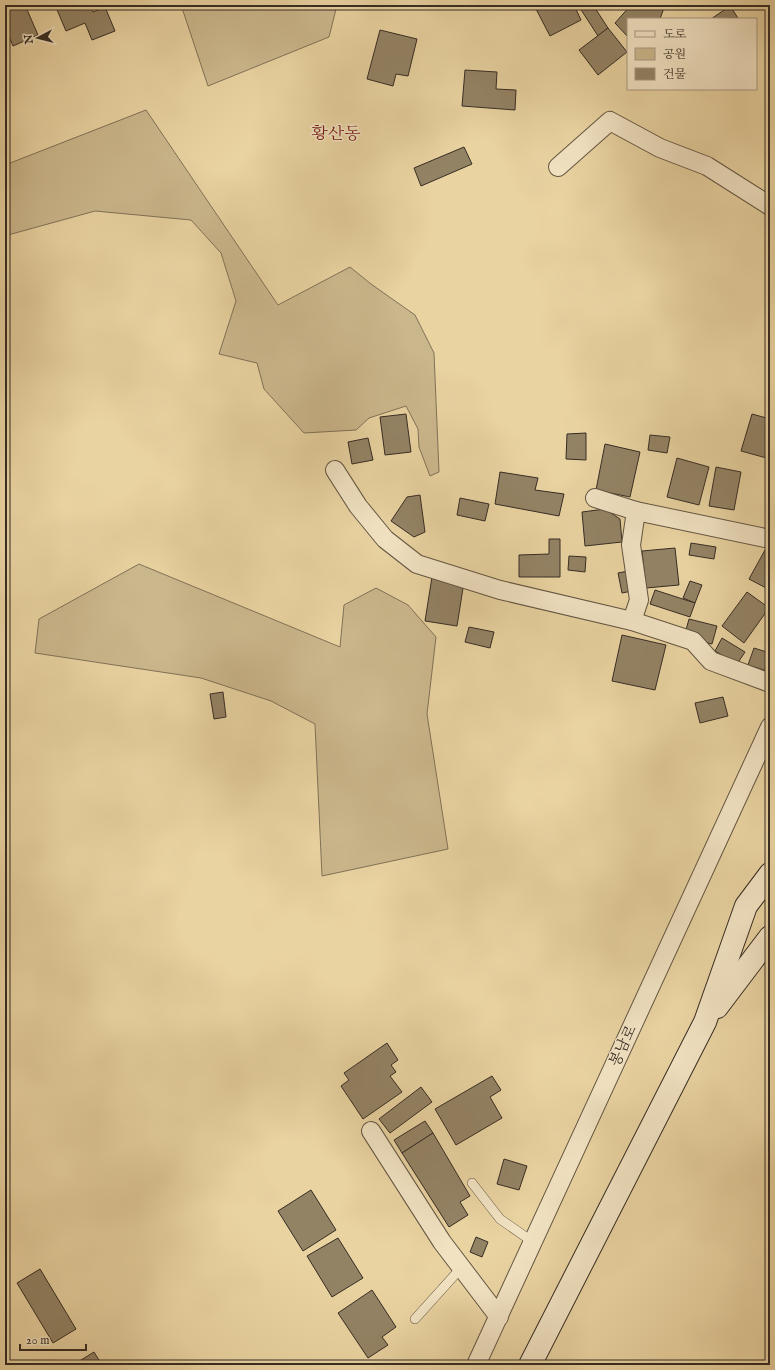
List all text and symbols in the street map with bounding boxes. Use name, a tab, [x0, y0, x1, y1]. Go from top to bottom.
north arrow	[18, 18, 58, 58]
legend	[627, 18, 757, 90]
text: 도로	[663, 27, 687, 42]
text: N	[21, 33, 37, 46]
text: 공원	[663, 47, 686, 62]
text: 건물	[663, 67, 687, 82]
district label: 황산동	[311, 124, 361, 145]
street label: 봉남로	[605, 1022, 641, 1070]
scale bar	[20, 1326, 86, 1352]
text: 20 m	[26, 1333, 49, 1348]

